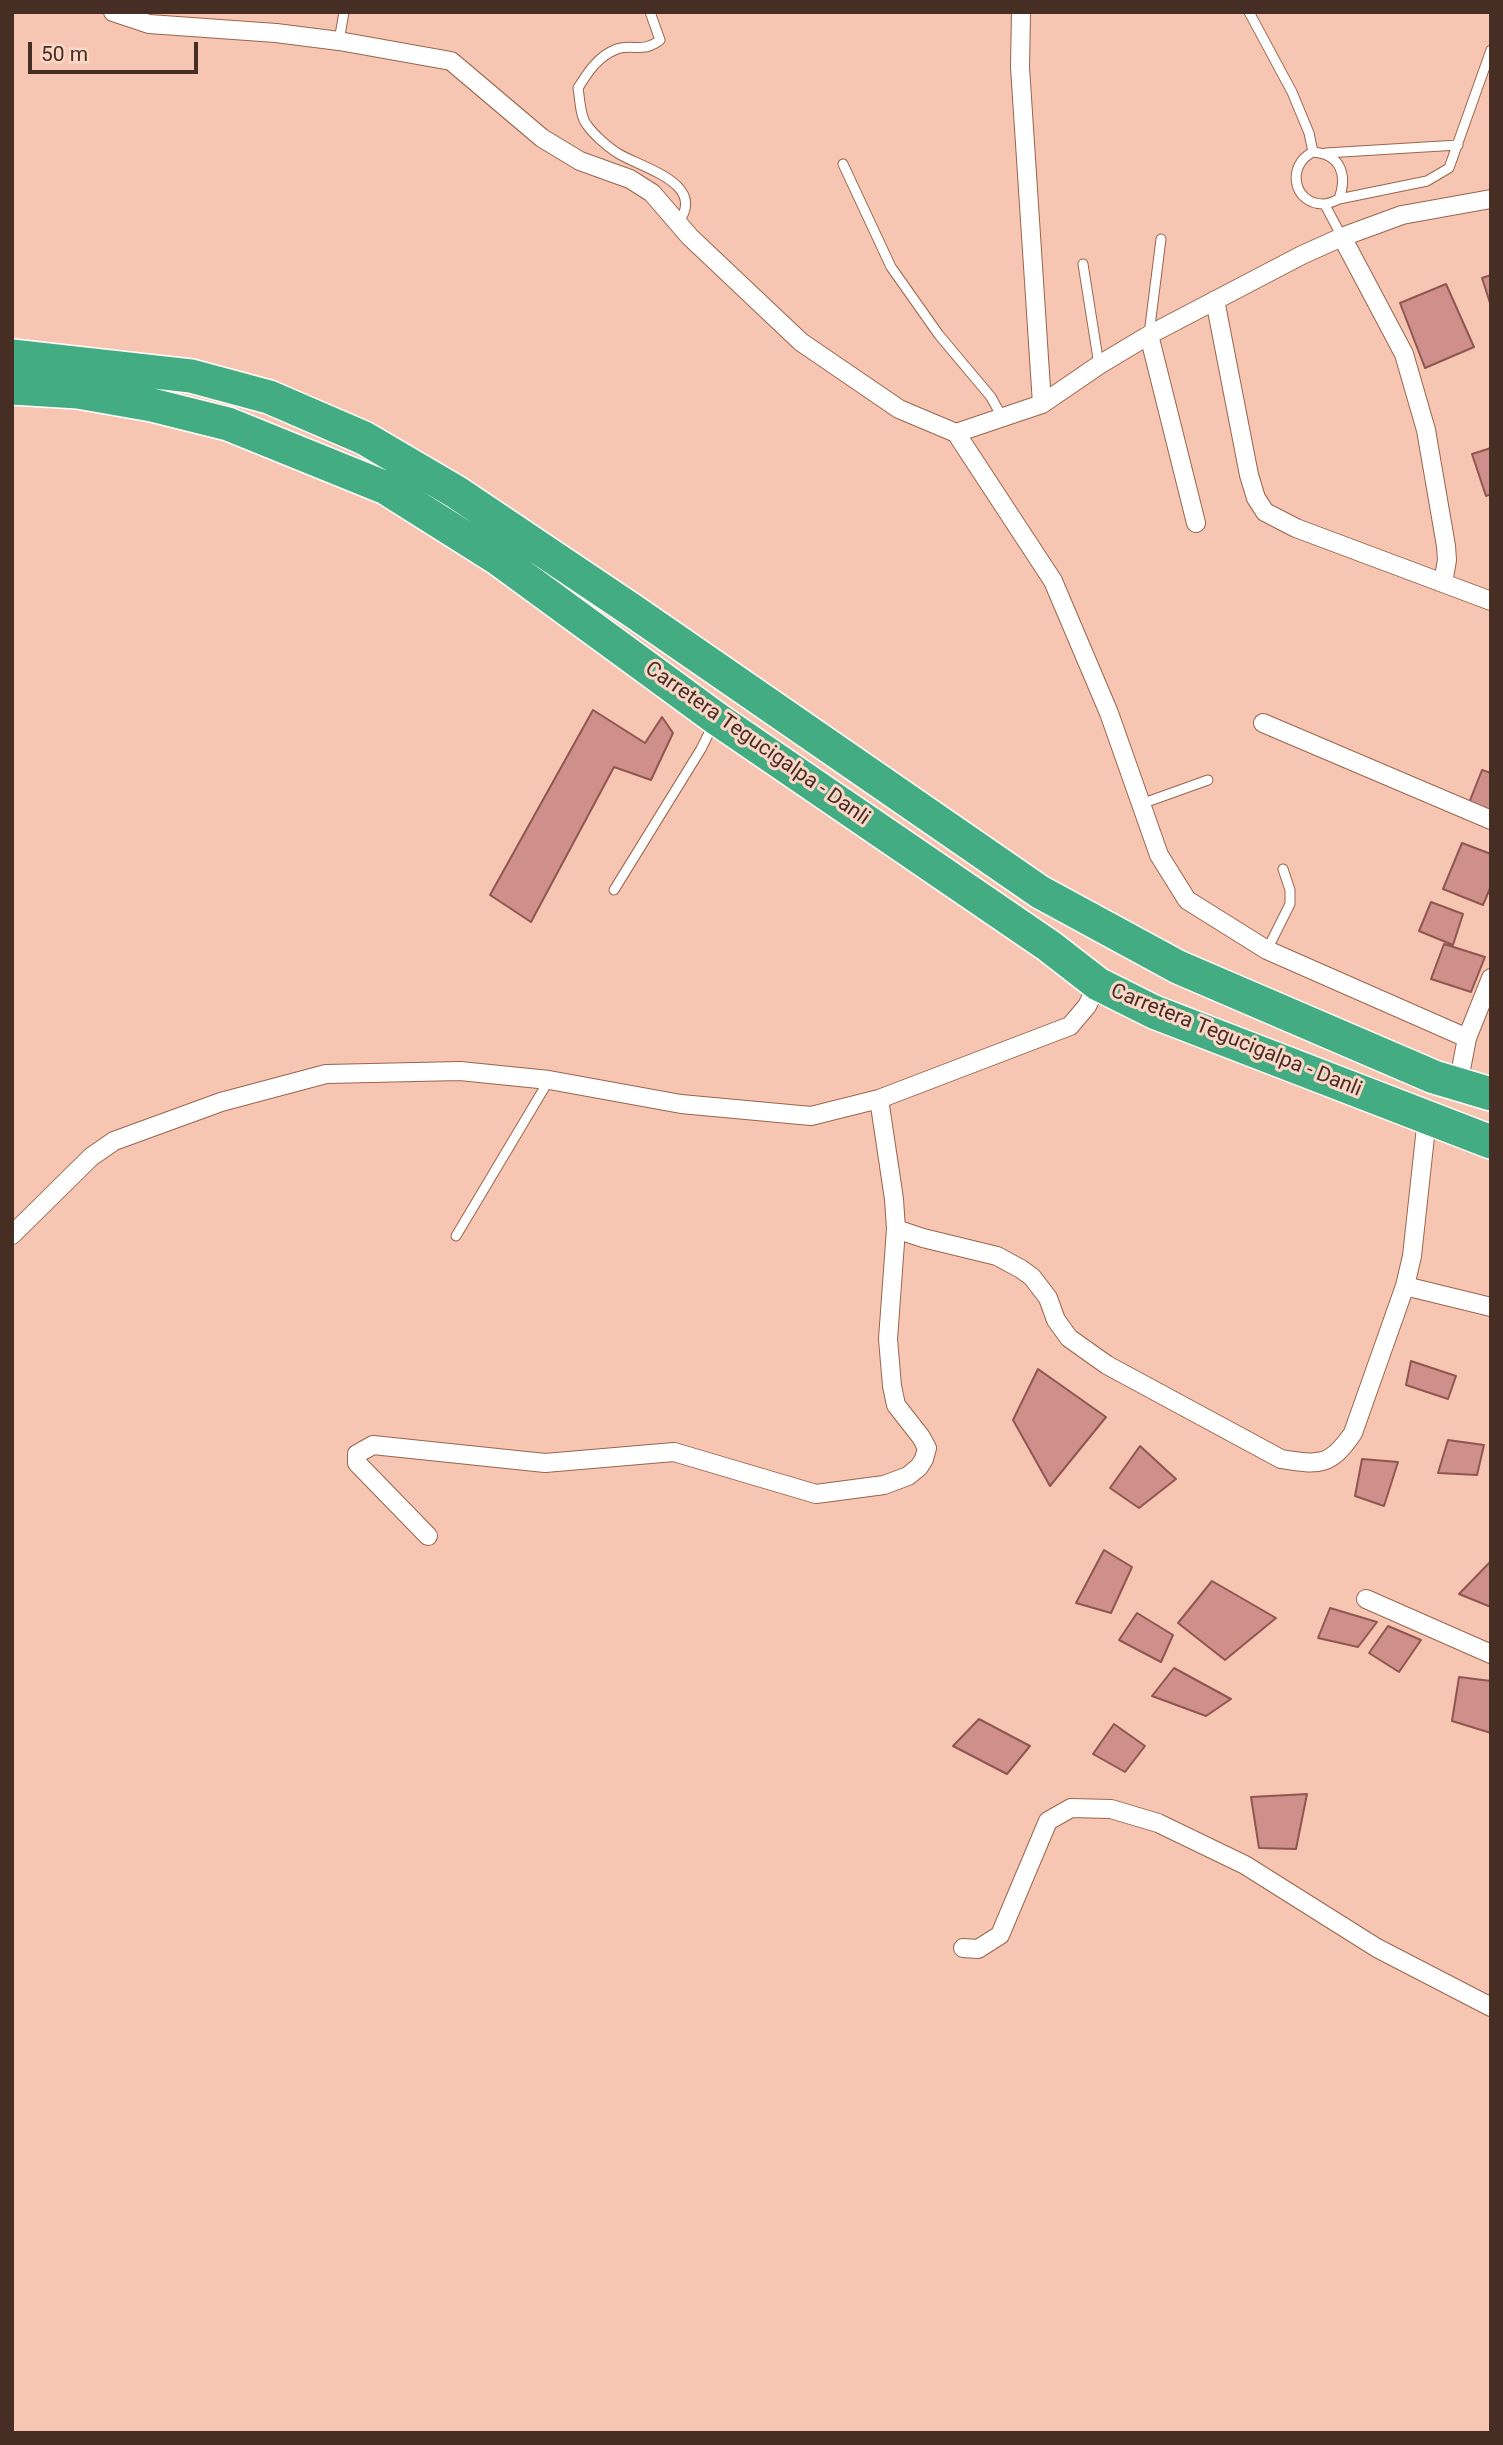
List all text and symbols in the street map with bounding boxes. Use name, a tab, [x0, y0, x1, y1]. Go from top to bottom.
scale bar	[32, 28, 201, 72]
text: 50 m	[41, 42, 88, 66]
street label: Carretera Tegucigalpa - Danli	[640, 657, 874, 831]
street label: Carretera Tegucigalpa - Danli	[1107, 979, 1365, 1103]

